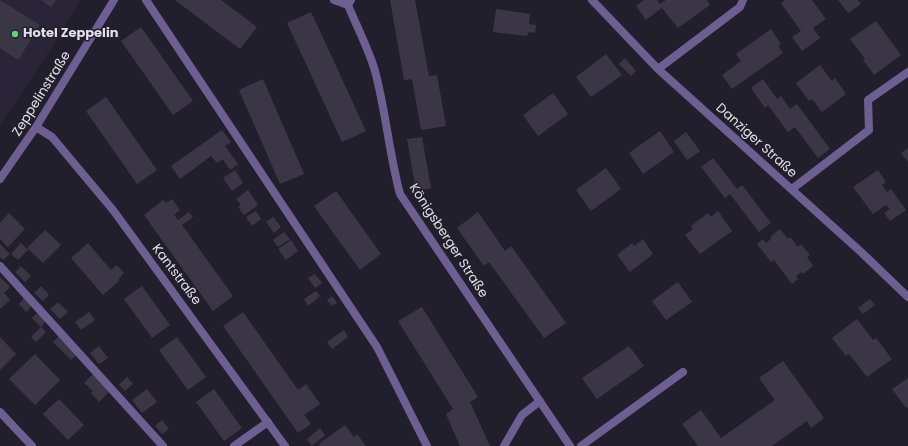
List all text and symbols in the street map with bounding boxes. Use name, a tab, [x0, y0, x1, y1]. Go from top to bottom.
place label: Hotel Zeppelin	[23, 26, 119, 42]
marker: Hotel Zeppelin	[10, 29, 20, 39]
street label: Zeppelinstraße	[10, 49, 74, 139]
street label: Danziger Straße	[712, 101, 800, 181]
street label: Königsberger Straße	[405, 181, 491, 301]
street label: Kantstraße	[148, 242, 204, 308]

